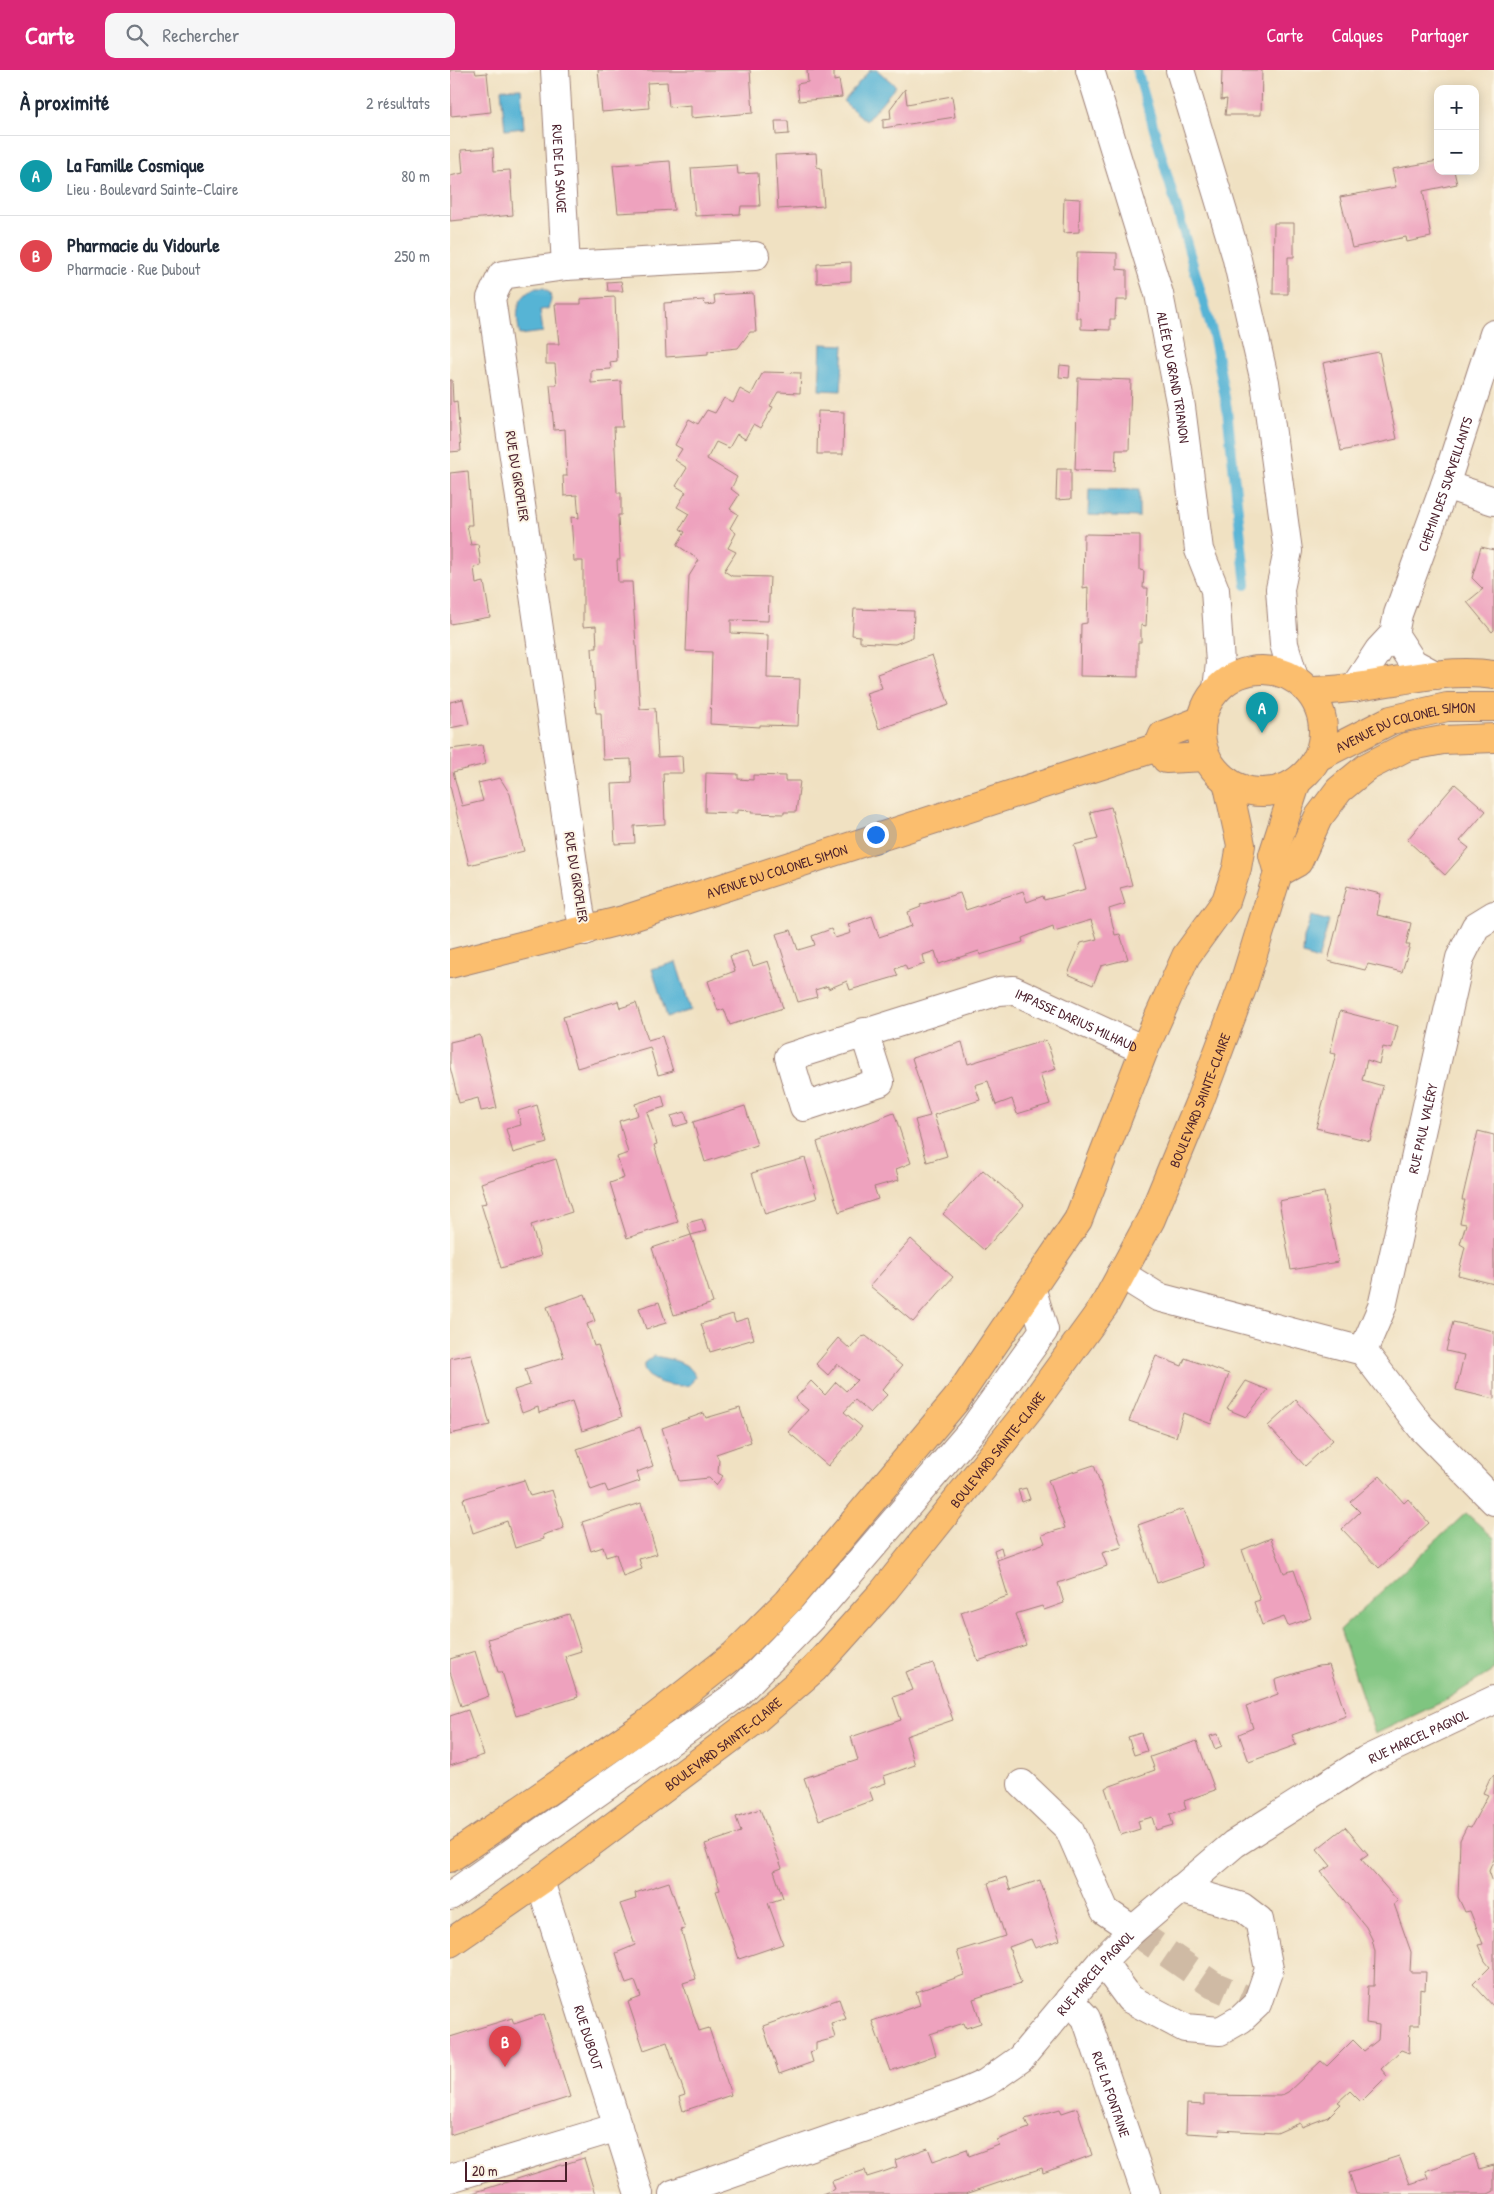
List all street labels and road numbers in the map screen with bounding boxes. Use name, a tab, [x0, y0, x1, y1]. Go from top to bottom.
street label: RUE DE LA SAUGE	[549, 124, 573, 214]
street label: ALLÉE DU GRAND TRIANON	[1153, 310, 1195, 444]
street label: CHEMIN DES SURVEILLANTS	[1412, 414, 1476, 554]
street label: RUE DU GIROFLIER	[501, 429, 535, 523]
street label: AVENUE DU COLONEL SIMON	[1332, 697, 1475, 756]
street label: RUE DU GIROFLIER	[560, 830, 594, 924]
street label: AVENUE DU COLONEL SIMON	[704, 839, 850, 902]
street label: IMPASSE DARIUS MILHAUD	[1012, 983, 1141, 1056]
street label: BOULEVARD SAINTE-CLAIRE	[1164, 1030, 1234, 1170]
street label: RUE PAUL VALÉRY	[1403, 1081, 1441, 1175]
street label: BOULEVARD SAINTE-CLAIRE	[945, 1387, 1049, 1511]
street label: BOULEVARD SAINTE-CLAIRE	[660, 1692, 785, 1794]
street label: RUE MARCEL PAGNOL	[1365, 1704, 1471, 1767]
street label: RUE MARCEL PAGNOL	[1051, 1926, 1137, 2019]
street label: RUE DUBOUT	[570, 2003, 609, 2073]
street label: RUE LA FONTAINE	[1088, 2048, 1135, 2139]

